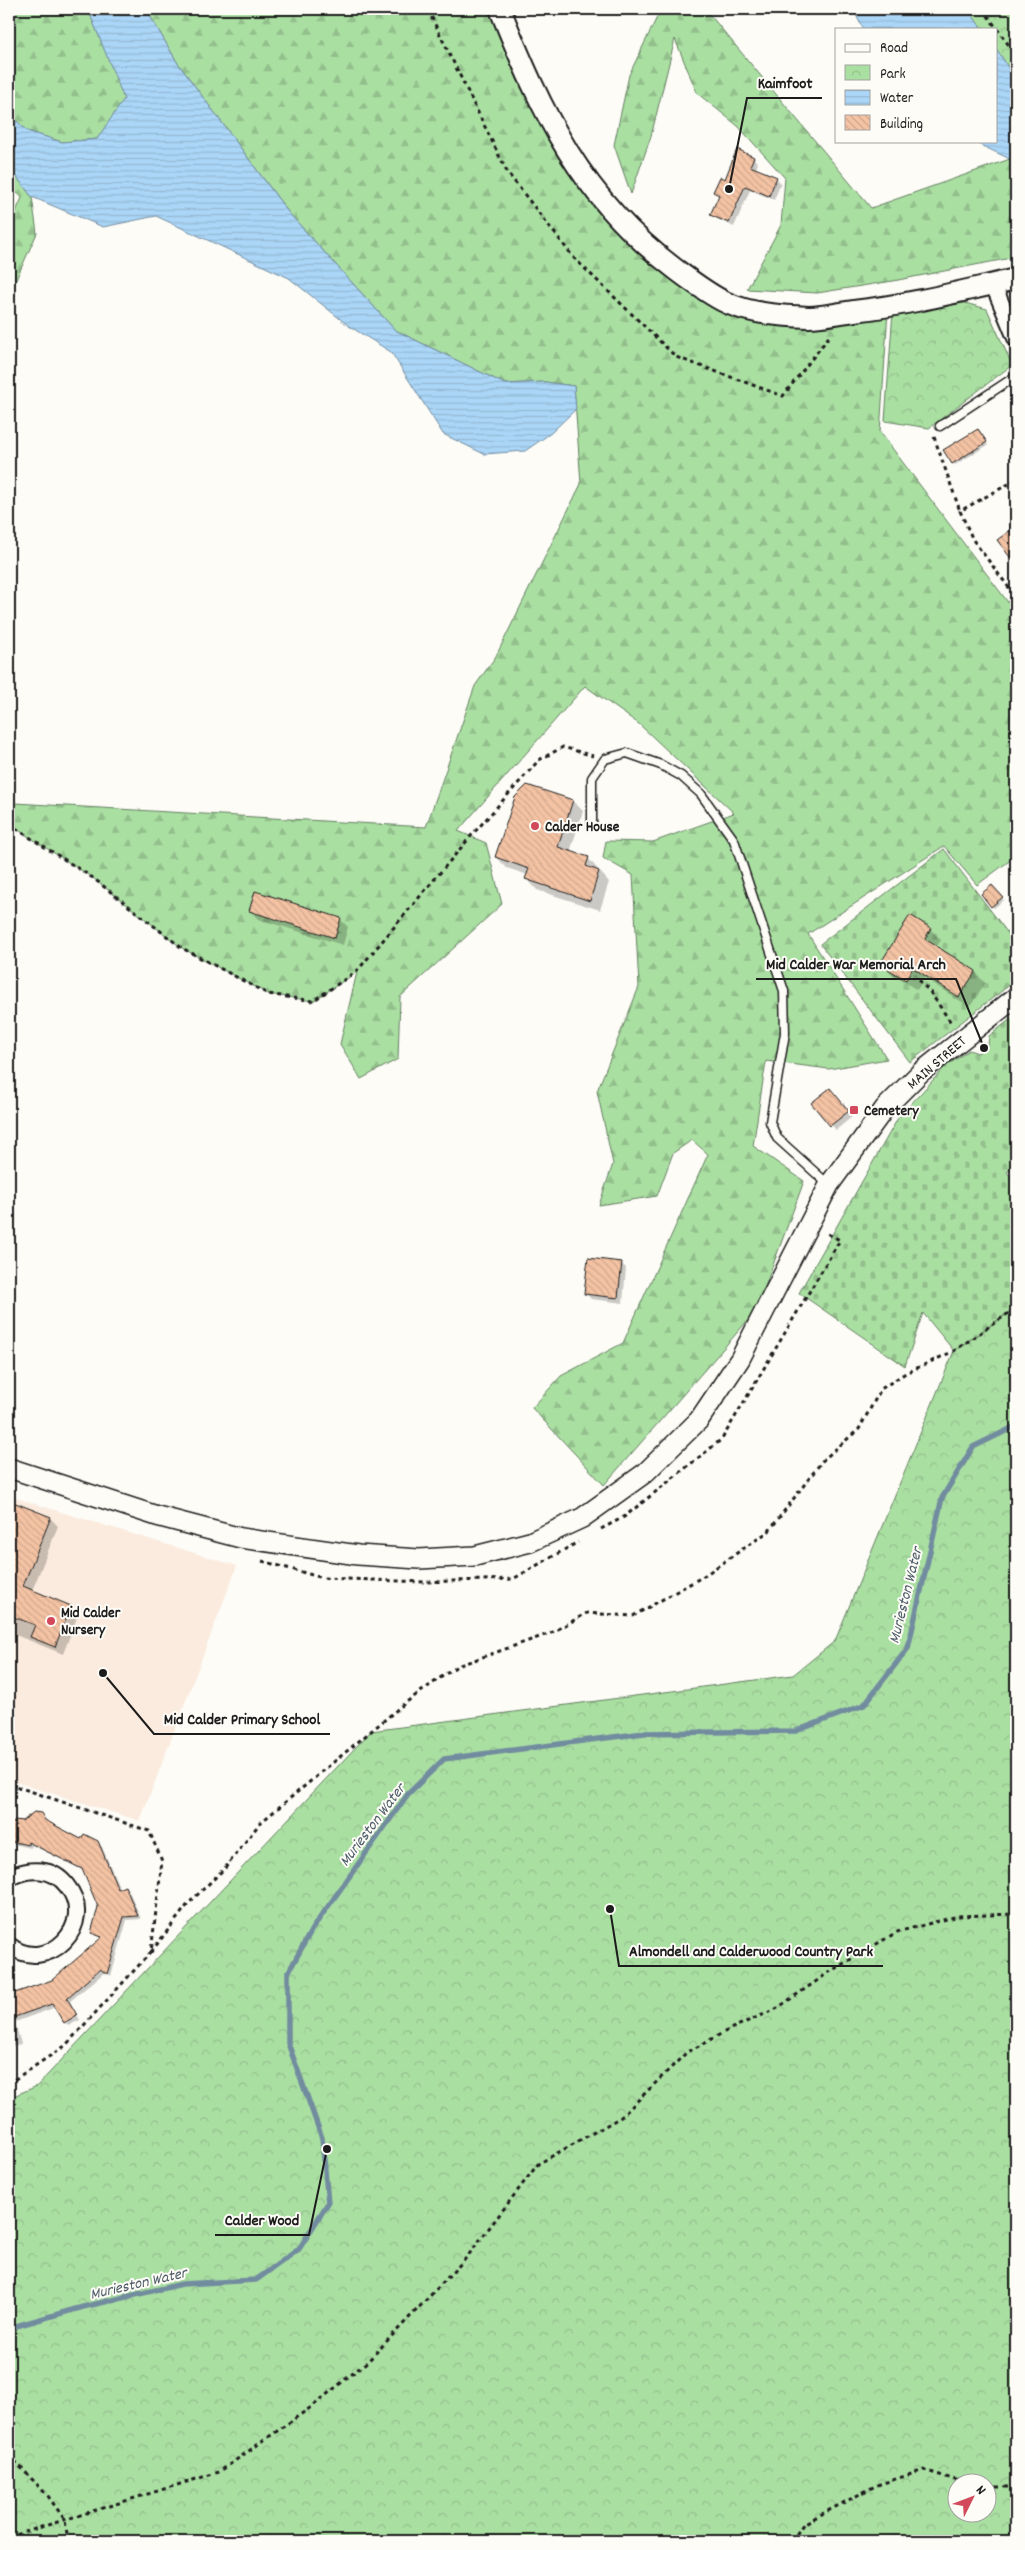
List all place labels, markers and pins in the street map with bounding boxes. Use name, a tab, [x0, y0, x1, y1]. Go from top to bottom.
callout: Kaimfoot	[747, 67, 822, 98]
place label: Calder House	[545, 817, 620, 839]
marker: Calder House	[529, 820, 541, 832]
callout: Mid Calder War Memorial Arch	[756, 948, 956, 979]
place label: Cemetery	[864, 1101, 920, 1123]
marker: Cemetery	[848, 1104, 860, 1116]
place label: Mid Calder Nursery	[61, 1603, 121, 1642]
marker: Mid Calder Nursery	[45, 1615, 57, 1627]
callout: Mid Calder Primary School	[154, 1703, 330, 1734]
callout: Almondell and Calderwood Country Park	[619, 1935, 883, 1966]
callout: Calder Wood	[215, 2204, 309, 2235]

